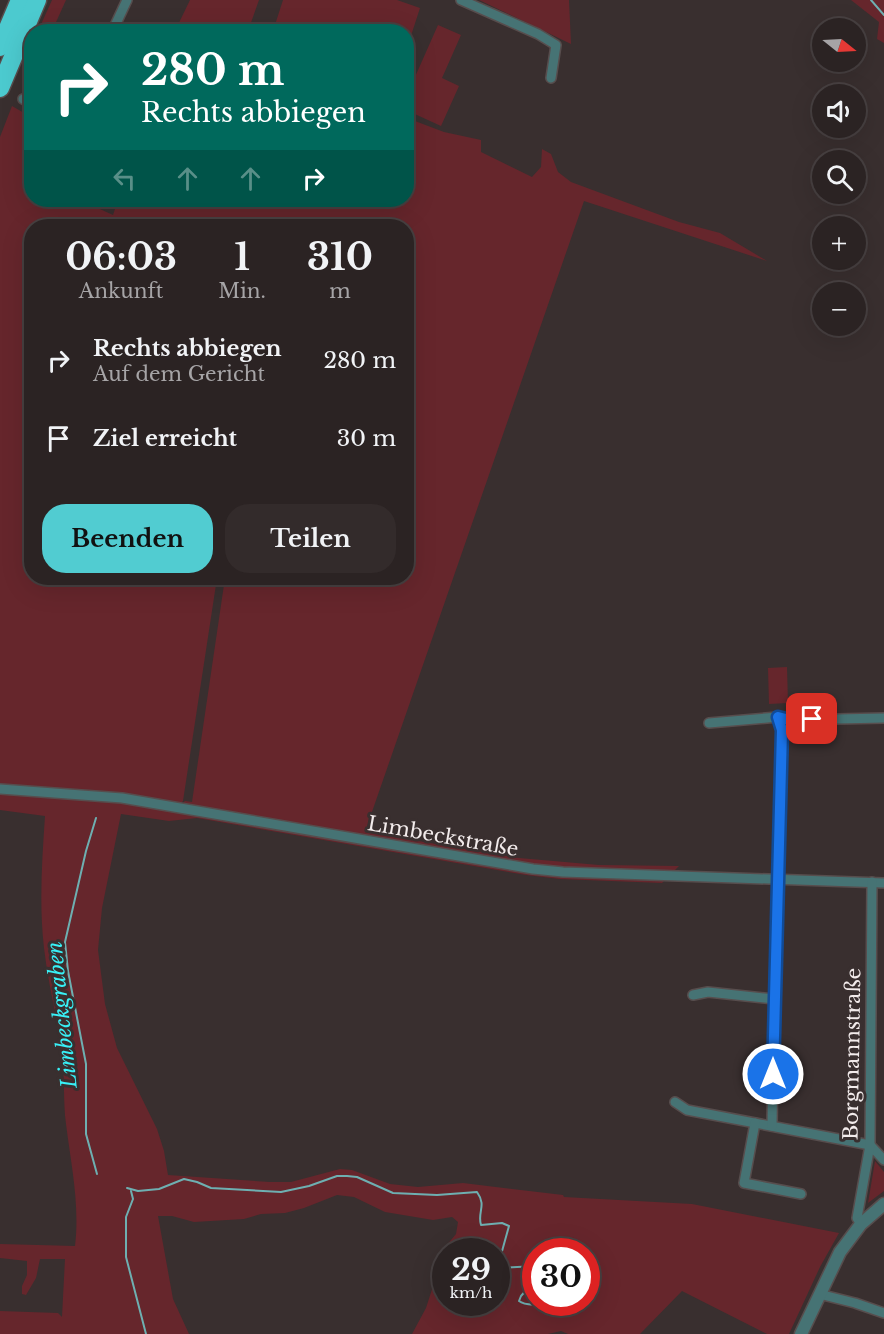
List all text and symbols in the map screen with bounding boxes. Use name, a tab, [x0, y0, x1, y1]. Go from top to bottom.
north arrow	[812, 18, 866, 72]
map controls	[812, 18, 866, 336]
text: 280 m	[141, 44, 284, 96]
icon: right	[42, 48, 120, 126]
button: sound	[812, 84, 866, 138]
text: Rechts abbiegen	[141, 96, 366, 129]
button: search	[812, 150, 866, 204]
icon: left	[108, 162, 141, 195]
icon: ahead	[171, 162, 204, 195]
icon: ahead	[234, 162, 267, 195]
icon: right	[297, 162, 330, 195]
button: +	[812, 216, 866, 270]
text: 06:03	[65, 235, 177, 280]
text: 1	[234, 235, 250, 280]
text: 310	[307, 235, 373, 280]
text: Ankunft	[79, 279, 163, 303]
text: Min.	[218, 279, 266, 303]
text: m	[329, 279, 351, 303]
button: −	[812, 282, 866, 336]
text: Rechts abbiegen	[93, 335, 282, 362]
icon: right	[42, 344, 75, 377]
text: 280 m	[323, 347, 396, 374]
text: Auf dem Gericht	[93, 362, 265, 386]
icon: arrive	[42, 422, 75, 455]
text: Ziel erreicht	[93, 425, 237, 452]
text: 30 m	[337, 425, 396, 452]
button: Beenden	[42, 504, 213, 573]
button: Teilen	[225, 504, 396, 573]
pin	[786, 693, 837, 744]
icon: arrive	[795, 702, 828, 735]
street label: Limbeckstraße	[366, 811, 520, 861]
water label: Limbeckgraben	[41, 940, 83, 1091]
street label: Borgmannstraße	[838, 968, 866, 1140]
position arrow	[741, 1042, 805, 1106]
speed limit sign: 30	[522, 1238, 600, 1316]
text: 29	[451, 1251, 491, 1288]
text: km/h	[450, 1283, 492, 1302]

